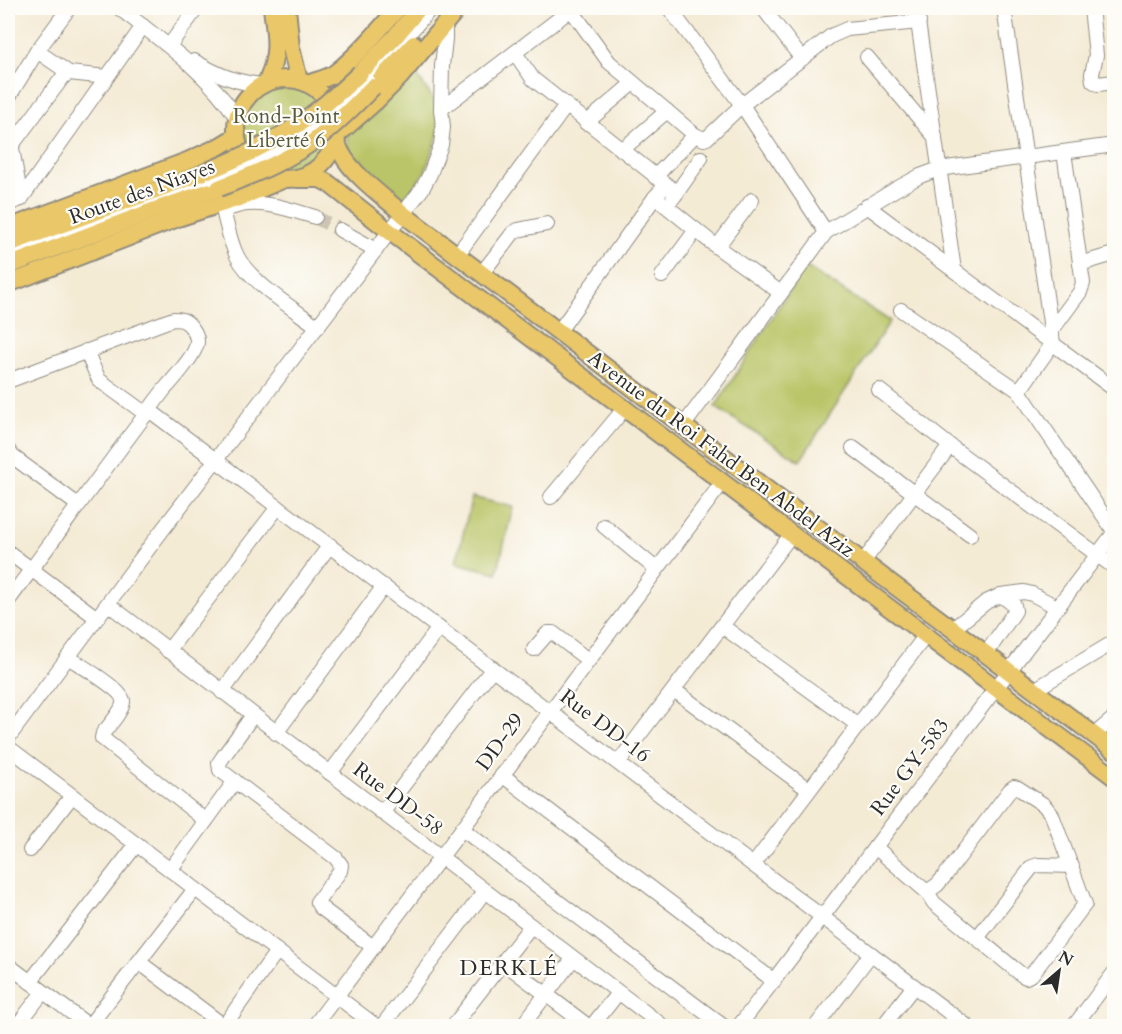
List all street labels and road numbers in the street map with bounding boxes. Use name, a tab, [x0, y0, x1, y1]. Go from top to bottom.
street label: Route des Niayes	[65, 152, 219, 232]
street label: Avenue du Roi Fahd Ben Abdel Aziz	[581, 344, 861, 565]
street label: Rue DD-16	[554, 682, 656, 770]
street label: DD-29	[469, 707, 531, 777]
street label: Rue GY-583	[864, 712, 956, 822]
street label: Rue DD-58	[347, 755, 449, 843]

